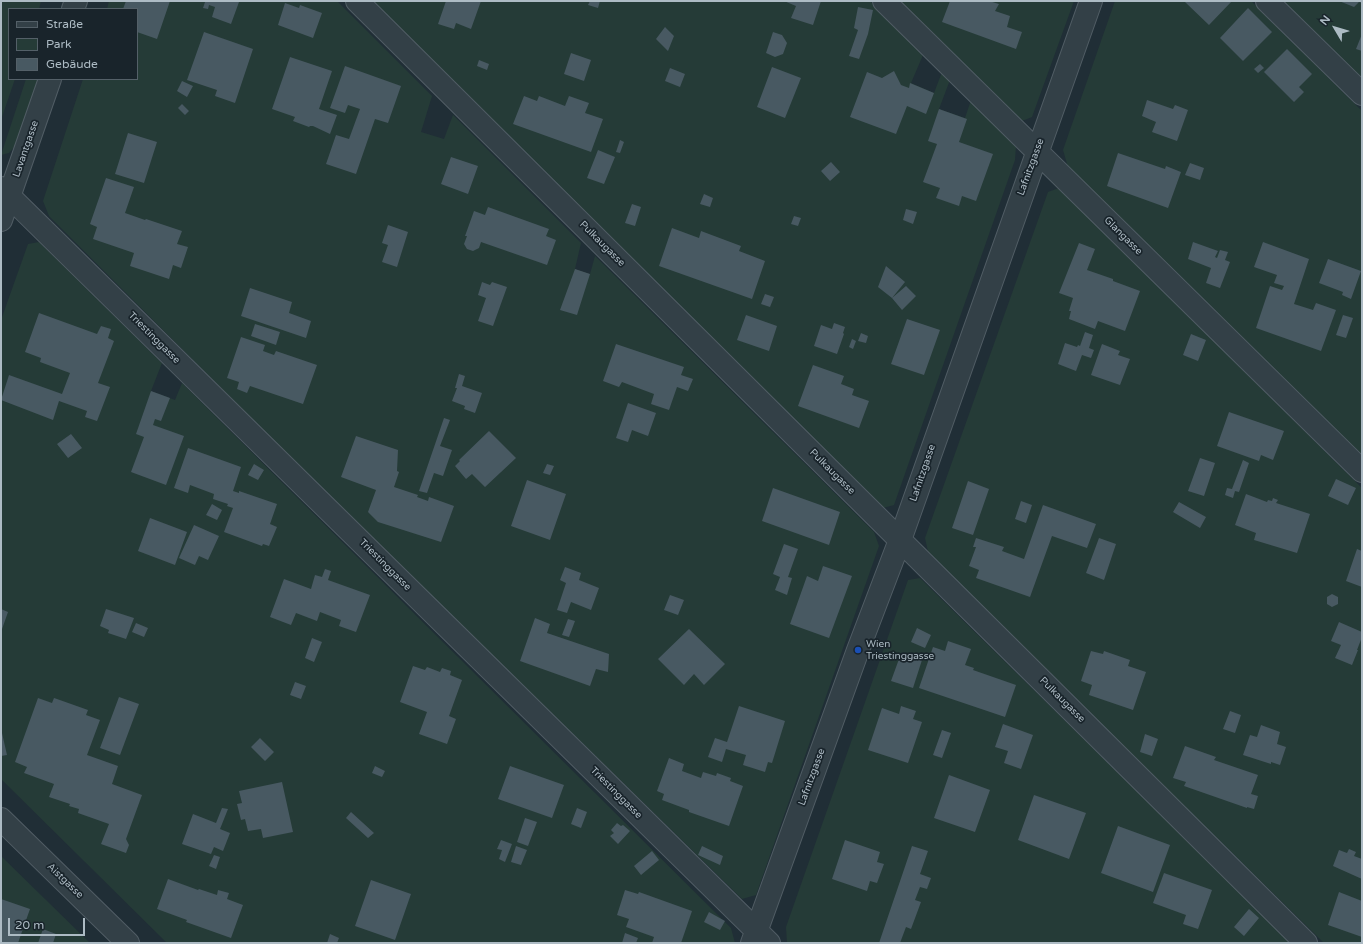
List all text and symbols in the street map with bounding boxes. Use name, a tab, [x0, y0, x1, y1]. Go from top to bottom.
legend	[8, 8, 138, 80]
north arrow	[1315, 8, 1355, 48]
text: N	[1317, 13, 1333, 28]
text: Straße	[46, 17, 83, 31]
text: Park	[46, 37, 72, 51]
text: Gebäude	[46, 57, 98, 71]
street label: Lavantgasse	[11, 119, 41, 179]
street label: Lafnitzgasse	[1015, 137, 1047, 197]
street label: Glangasse	[1101, 214, 1145, 258]
street label: Pulkaugasse	[577, 219, 627, 269]
street label: Triestinggasse	[126, 310, 182, 366]
street label: Lafnitzgasse	[908, 443, 938, 503]
street label: Pulkaugasse	[807, 447, 857, 497]
street label: Triestinggasse	[357, 537, 413, 593]
place label: Wien Triestinggasse	[866, 638, 934, 662]
marker: Wien Triestinggasse	[853, 645, 863, 655]
street label: Pulkaugasse	[1037, 675, 1087, 725]
street label: Lafnitzgasse	[796, 747, 828, 807]
street label: Triestinggasse	[588, 765, 644, 821]
street label: Aistgasse	[44, 861, 86, 901]
scale bar	[10, 910, 87, 936]
text: 20 m	[15, 918, 44, 932]

